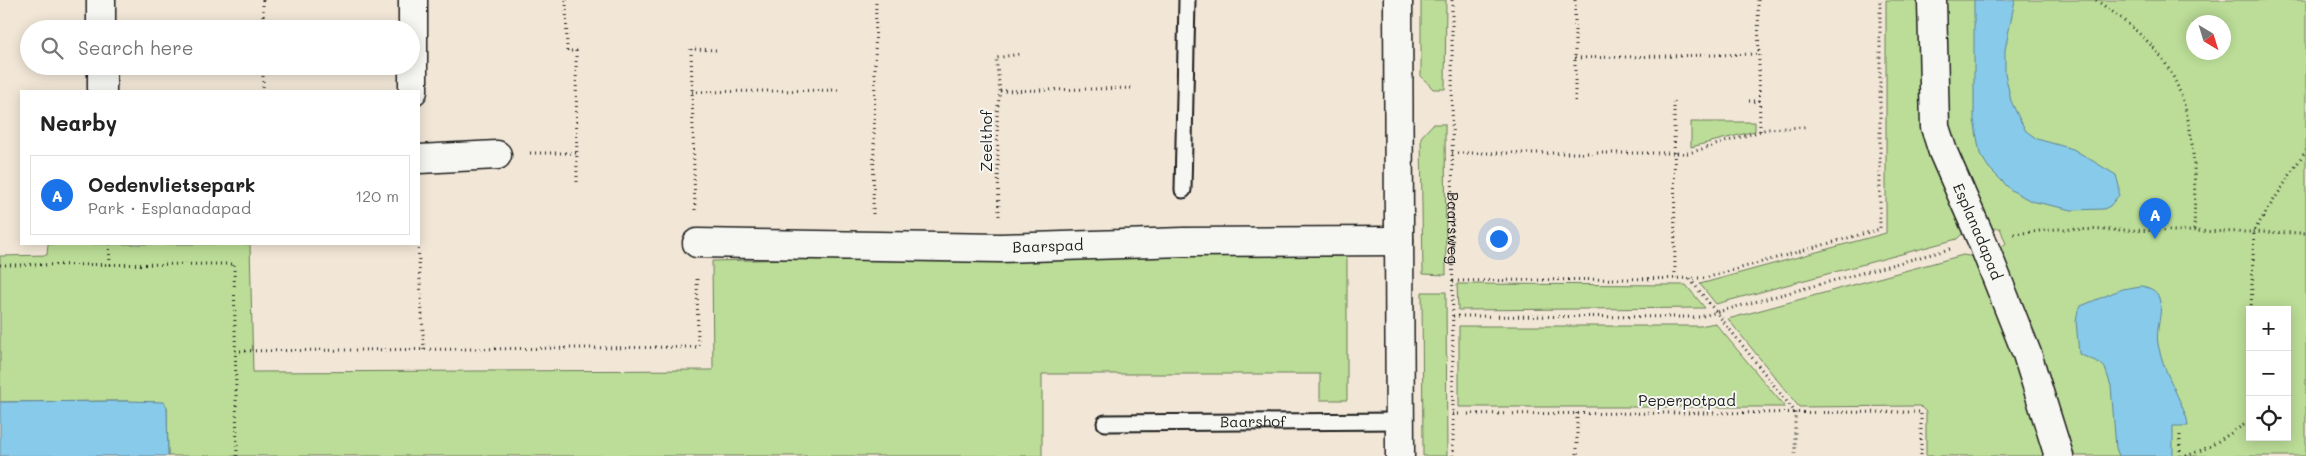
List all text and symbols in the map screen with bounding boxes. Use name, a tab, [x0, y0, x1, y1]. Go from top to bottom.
north arrow	[2186, 15, 2231, 60]
search box	[20, 20, 420, 75]
icon: search	[38, 34, 66, 62]
text: Search here	[78, 35, 194, 60]
text: Nearby	[40, 109, 117, 136]
street label: Zeelthof	[976, 109, 996, 172]
text: Oedenvlietsepark	[88, 172, 255, 197]
street label: Esplanadapad	[1949, 180, 2007, 282]
text: A	[51, 185, 63, 206]
text: 120 m	[355, 185, 399, 206]
street label: Baarsweg	[1443, 192, 1464, 265]
text: Park · Esplanadapad	[88, 197, 251, 218]
pin: A	[2139, 198, 2171, 239]
your location	[1486, 226, 1512, 252]
street label: Baarspad	[1012, 234, 1084, 257]
map controls	[2246, 306, 2291, 441]
button: +	[2246, 306, 2291, 351]
button: −	[2246, 351, 2291, 396]
street label: Peperpotpad	[1638, 390, 1736, 410]
button: locate	[2246, 396, 2291, 441]
street label: Baarshof	[1220, 411, 1287, 431]

